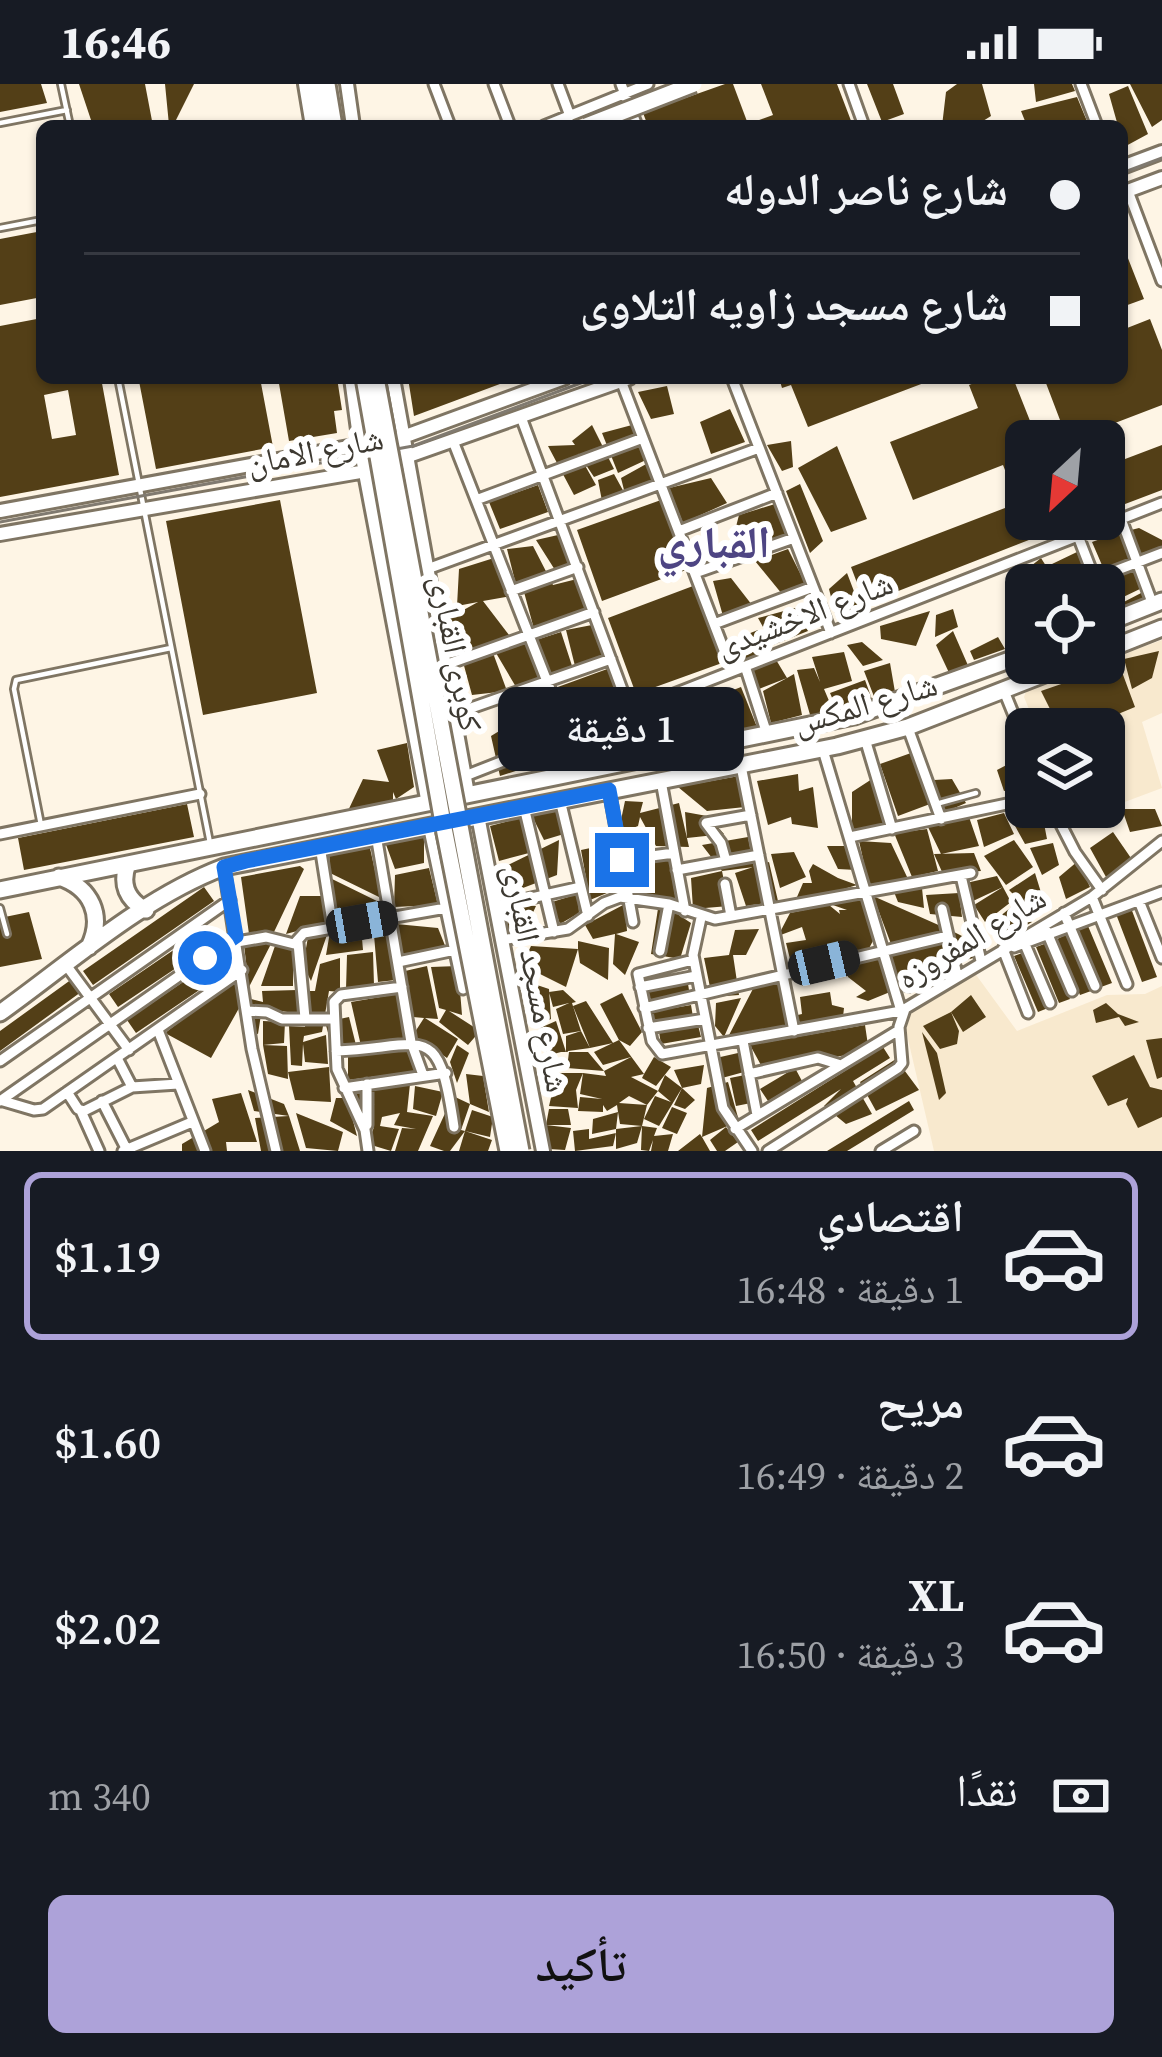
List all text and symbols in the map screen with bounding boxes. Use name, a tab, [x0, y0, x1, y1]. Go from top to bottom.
text: 16:46	[60, 11, 171, 73]
text: شارع ناصر الدوله	[724, 158, 1008, 220]
text: شارع مسجد زاويه التلاوى	[580, 273, 1008, 335]
street label: شارع الامان	[243, 415, 387, 486]
north arrow	[1005, 420, 1125, 540]
map controls	[1005, 420, 1125, 828]
district label: القباري	[658, 511, 770, 578]
street label: شارع الاخشيدى	[709, 560, 899, 669]
button: locate	[1005, 564, 1125, 684]
street label: كوبرى القبارى	[419, 571, 494, 735]
street label: شارع المكس	[788, 662, 942, 745]
callout: 1 دقيقة	[499, 686, 745, 770]
text: 1 دقيقة	[566, 702, 676, 755]
button: layers	[1005, 708, 1125, 828]
route end	[595, 833, 649, 887]
street label: شارع مسجد القبارى	[492, 860, 581, 1096]
street label: شارع المفروزه	[888, 875, 1054, 1000]
car	[323, 898, 401, 946]
route start	[178, 931, 232, 985]
car	[785, 937, 863, 989]
text: اقتصادي	[817, 1185, 964, 1247]
icon: car	[1000, 1202, 1108, 1310]
text: $1.19	[54, 1225, 161, 1287]
text: 1 دقيقة · 16:48	[737, 1263, 964, 1316]
text: مريح	[877, 1371, 964, 1433]
icon: car	[1000, 1388, 1108, 1496]
text: $1.60	[54, 1411, 161, 1473]
text: 2 دقيقة · 16:49	[737, 1449, 964, 1502]
text: XL	[908, 1564, 964, 1626]
icon: car	[1000, 1574, 1108, 1682]
text: $2.02	[54, 1597, 161, 1659]
text: 3 دقيقة · 16:50	[737, 1628, 964, 1681]
text: نقدًا	[956, 1759, 1018, 1821]
icon: cash	[1048, 1763, 1114, 1829]
text: 340 m	[48, 1770, 151, 1823]
button: تأكيد	[48, 1895, 1114, 2033]

